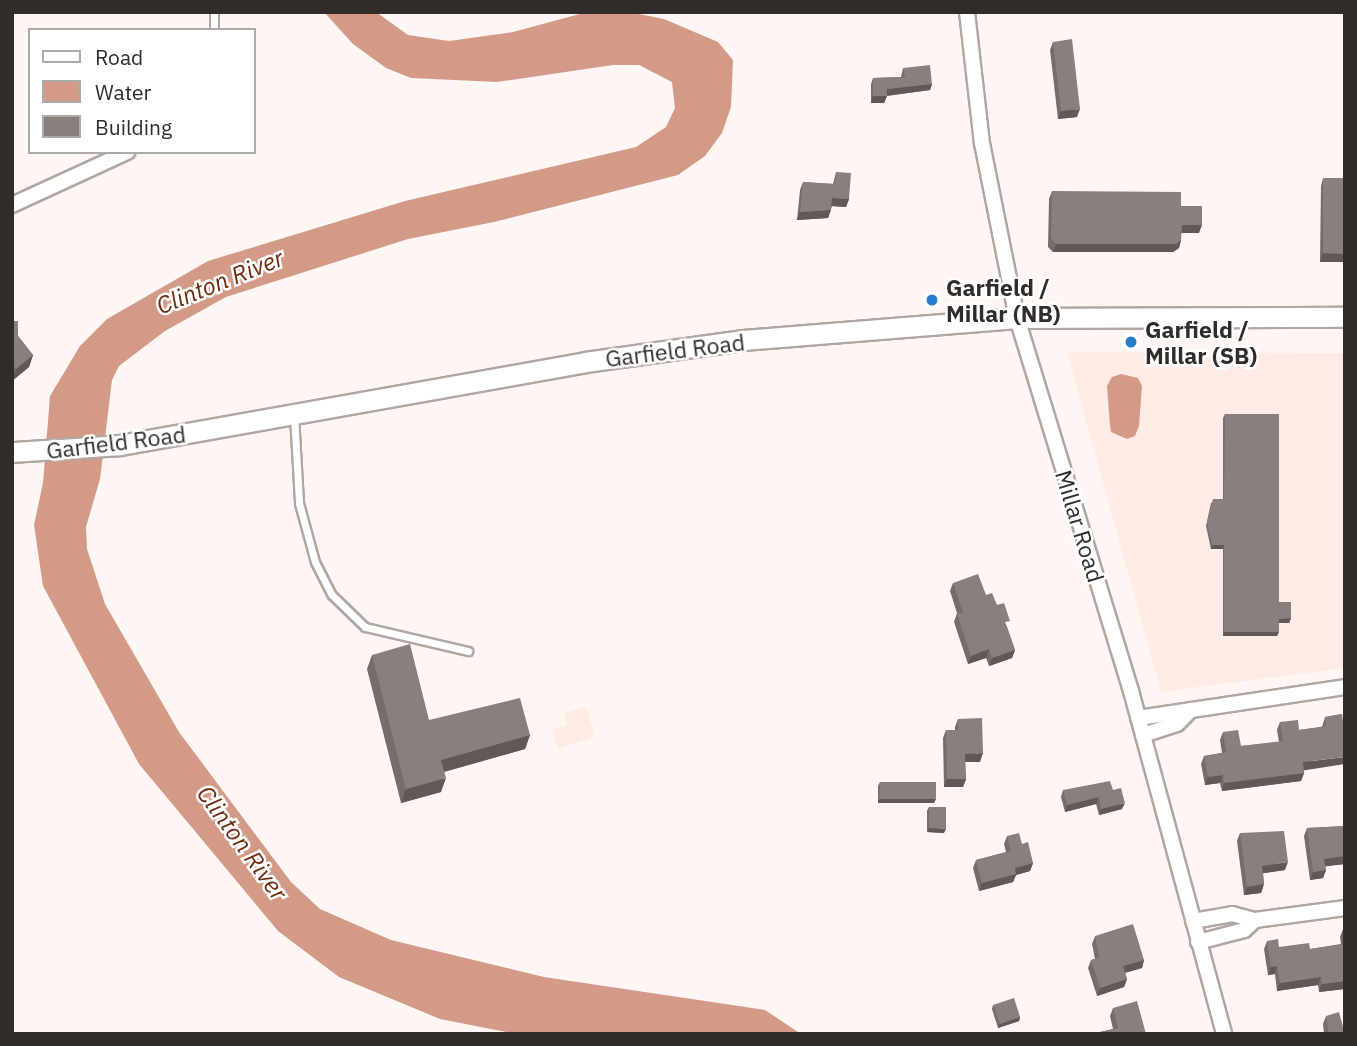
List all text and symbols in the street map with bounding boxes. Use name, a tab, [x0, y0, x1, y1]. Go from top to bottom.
legend	[28, 28, 256, 154]
text: Road	[95, 43, 143, 71]
text: Water	[95, 78, 151, 106]
text: Building	[95, 113, 172, 141]
water label: Clinton River	[152, 243, 288, 321]
place label: Garfield / Millar (NB)	[946, 273, 1061, 327]
marker: Garfield / Millar (NB)	[924, 292, 940, 308]
place label: Garfield / Millar (SB)	[1145, 315, 1257, 369]
street label: Garfield Road	[604, 328, 746, 372]
marker: Garfield / Millar (SB)	[1123, 334, 1139, 350]
street label: Garfield Road	[45, 420, 187, 464]
street label: Millar Road	[1050, 467, 1110, 585]
water label: Clinton River	[191, 780, 293, 906]

